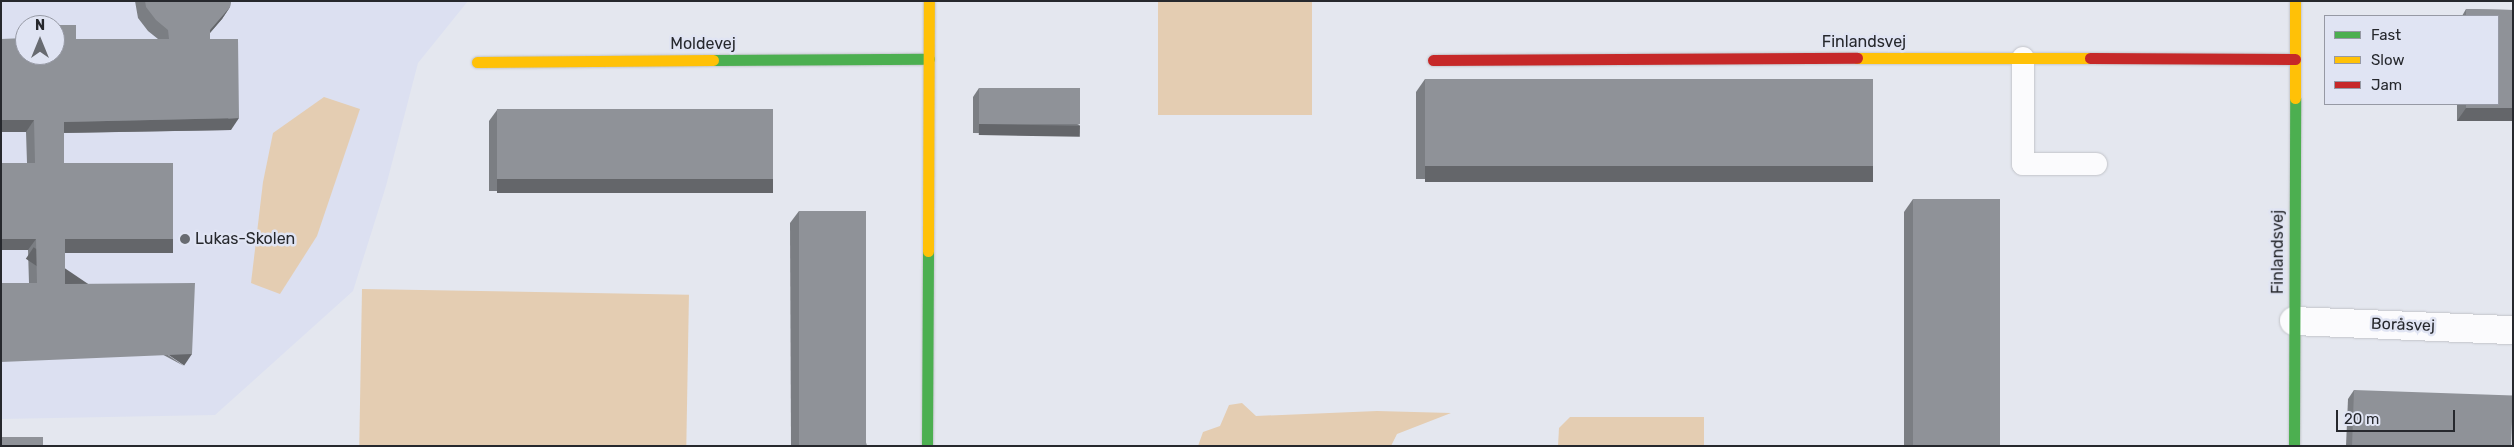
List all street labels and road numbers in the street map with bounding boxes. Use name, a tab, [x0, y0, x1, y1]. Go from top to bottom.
street label: Finlandsvej	[1822, 32, 1906, 52]
street label: Moldevej	[670, 34, 736, 54]
street label: Finlandsvej	[2268, 210, 2288, 294]
street label: Boråsvej	[2371, 314, 2435, 336]

